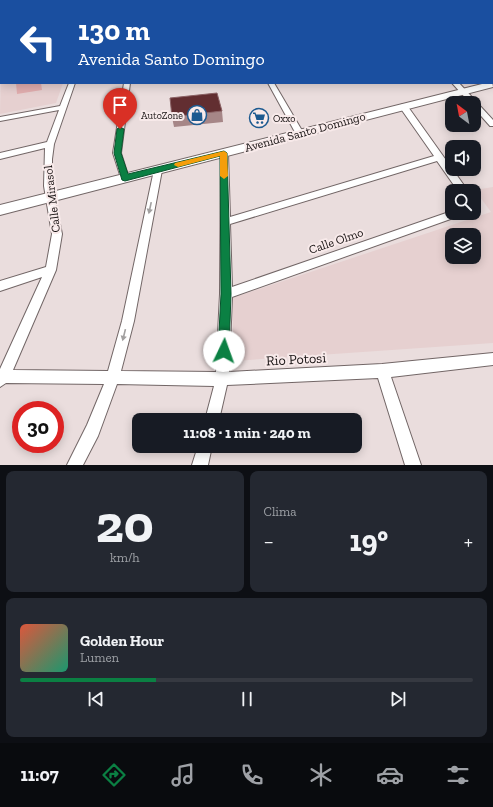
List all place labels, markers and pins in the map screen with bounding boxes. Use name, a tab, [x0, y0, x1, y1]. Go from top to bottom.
pin	[103, 88, 137, 129]
shop icon: AutoZone	[186, 104, 208, 126]
supermarket icon: Oxxo	[248, 107, 270, 129]
place label: AutoZone	[141, 110, 183, 122]
place label: Oxxo	[273, 113, 295, 125]

